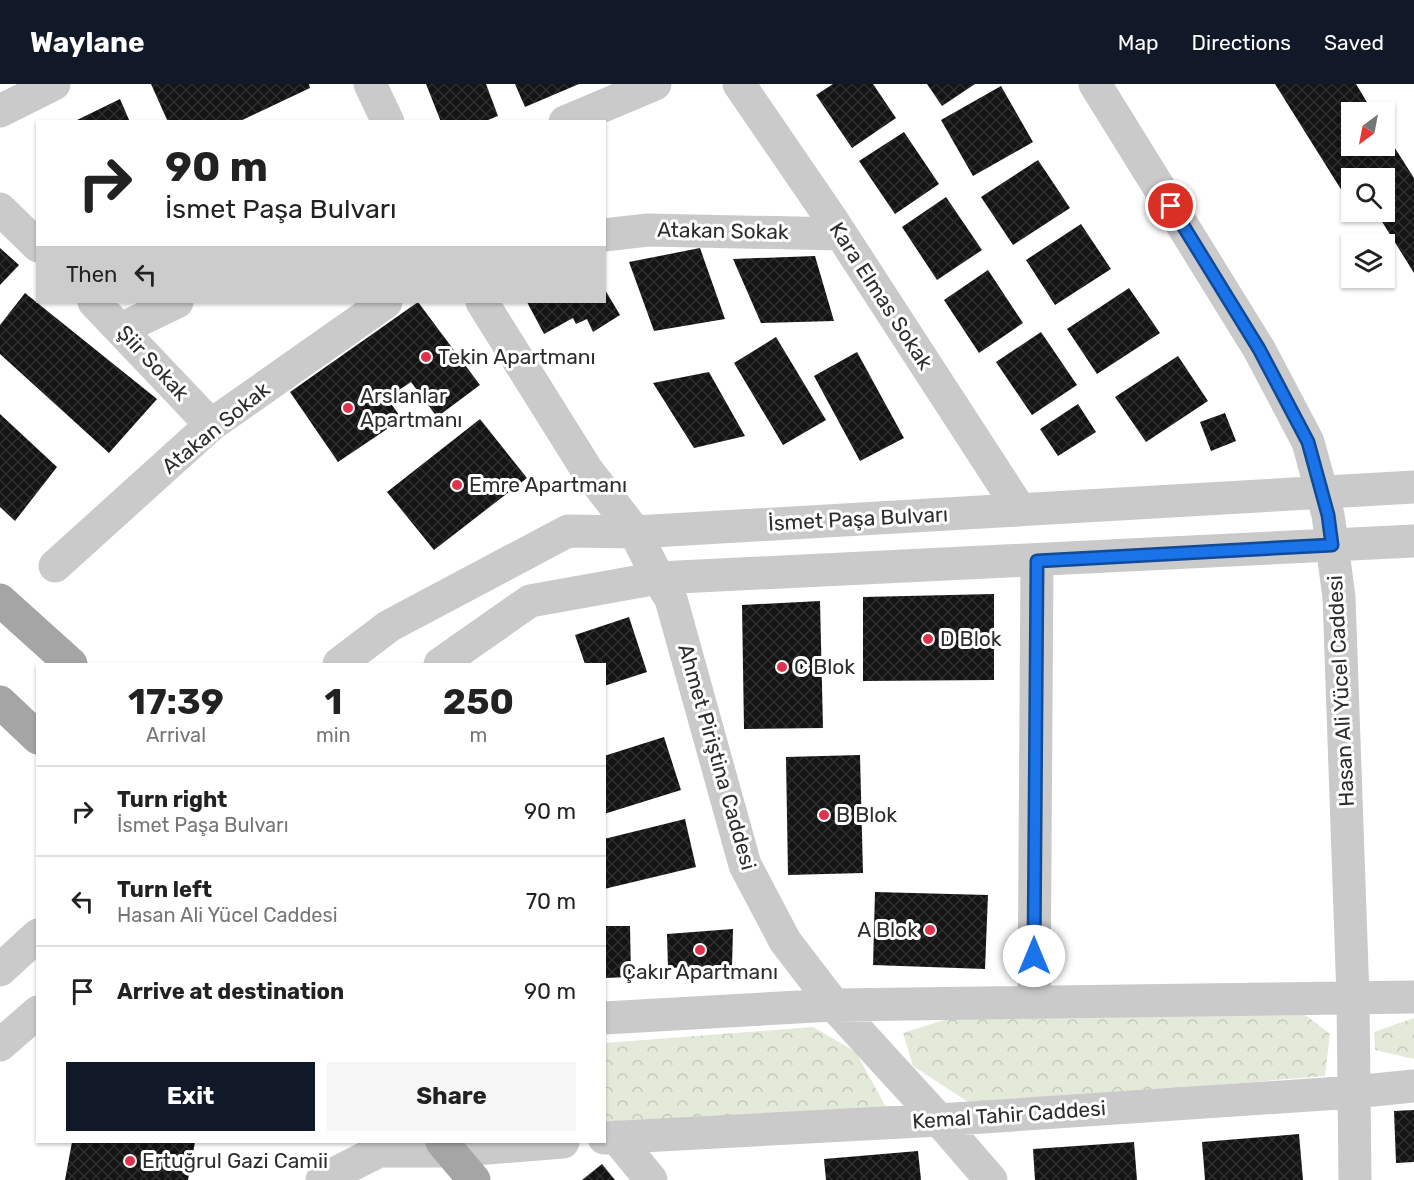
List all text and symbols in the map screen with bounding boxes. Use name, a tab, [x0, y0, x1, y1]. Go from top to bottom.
text: Waylane	[30, 26, 145, 59]
text: Map	[1118, 30, 1159, 55]
text: Directions	[1192, 30, 1291, 55]
text: Saved	[1324, 30, 1384, 55]
north arrow	[1341, 102, 1395, 156]
map controls	[1341, 102, 1395, 288]
text: 90 m	[165, 142, 268, 192]
icon: right	[66, 144, 144, 222]
button: search	[1341, 168, 1395, 222]
pin	[1145, 180, 1196, 231]
icon: arrive	[1154, 189, 1187, 222]
text: İsmet Paşa Bulvarı	[165, 193, 397, 225]
street label: Atakan Sokak	[657, 217, 789, 244]
street label: Kara Elmas Sokak	[824, 217, 938, 374]
button: layers	[1341, 234, 1395, 288]
icon: left	[129, 258, 162, 291]
text: Then	[66, 261, 117, 288]
street label: Şiir Sokak	[112, 320, 195, 406]
place label: Tekin Apartmanı	[438, 344, 596, 369]
marker: Tekin Apartmanı	[419, 350, 433, 364]
street label: Atakan Sokak	[157, 376, 275, 479]
place label: Arslanlar Apartmanı	[360, 383, 462, 432]
marker: Arslanlar Apartmanı	[341, 401, 355, 415]
place label: Emre Apartmanı	[469, 472, 627, 497]
marker: Emre Apartmanı	[450, 478, 464, 492]
street label: İsmet Paşa Bulvarı	[767, 501, 949, 536]
street label: Hasan Ali Yücel Caddesi	[1322, 575, 1359, 807]
place label: D Blok	[940, 626, 1002, 651]
marker: D Blok	[921, 632, 935, 646]
street label: Ahmet Piriştina Caddesi	[673, 641, 762, 873]
place label: C Blok	[794, 654, 855, 679]
marker: C Blok	[775, 660, 789, 674]
text: 17:39	[128, 680, 224, 723]
text: 1	[324, 680, 342, 723]
text: 250	[443, 680, 514, 723]
text: Arrival	[146, 723, 206, 747]
text: min	[316, 723, 351, 747]
text: m	[469, 723, 487, 747]
text: Turn right	[117, 786, 227, 813]
icon: right	[66, 795, 99, 828]
text: 90 m	[524, 798, 576, 825]
place label: B Blok	[836, 802, 897, 827]
marker: B Blok	[817, 808, 831, 822]
text: İsmet Paşa Bulvarı	[117, 813, 289, 837]
text: Turn left	[117, 876, 212, 903]
icon: left	[66, 885, 99, 918]
text: 70 m	[526, 888, 576, 915]
text: Hasan Ali Yücel Caddesi	[117, 903, 338, 927]
place label: A Blok	[857, 917, 918, 942]
marker: A Blok	[923, 923, 937, 937]
position arrow	[1002, 924, 1066, 988]
marker: Çakır Apartmanı	[693, 943, 707, 957]
place label: Çakır Apartmanı	[622, 959, 778, 984]
icon: arrive	[66, 975, 99, 1008]
text: Arrive at destination	[117, 978, 344, 1005]
text: 90 m	[524, 978, 576, 1005]
button: Exit	[66, 1062, 315, 1131]
button: Share	[327, 1062, 576, 1131]
street label: Kemal Tahir Caddesi	[911, 1095, 1107, 1134]
place label: Ertuğrul Gazi Camii	[142, 1148, 328, 1173]
marker: Ertuğrul Gazi Camii	[123, 1154, 137, 1168]

